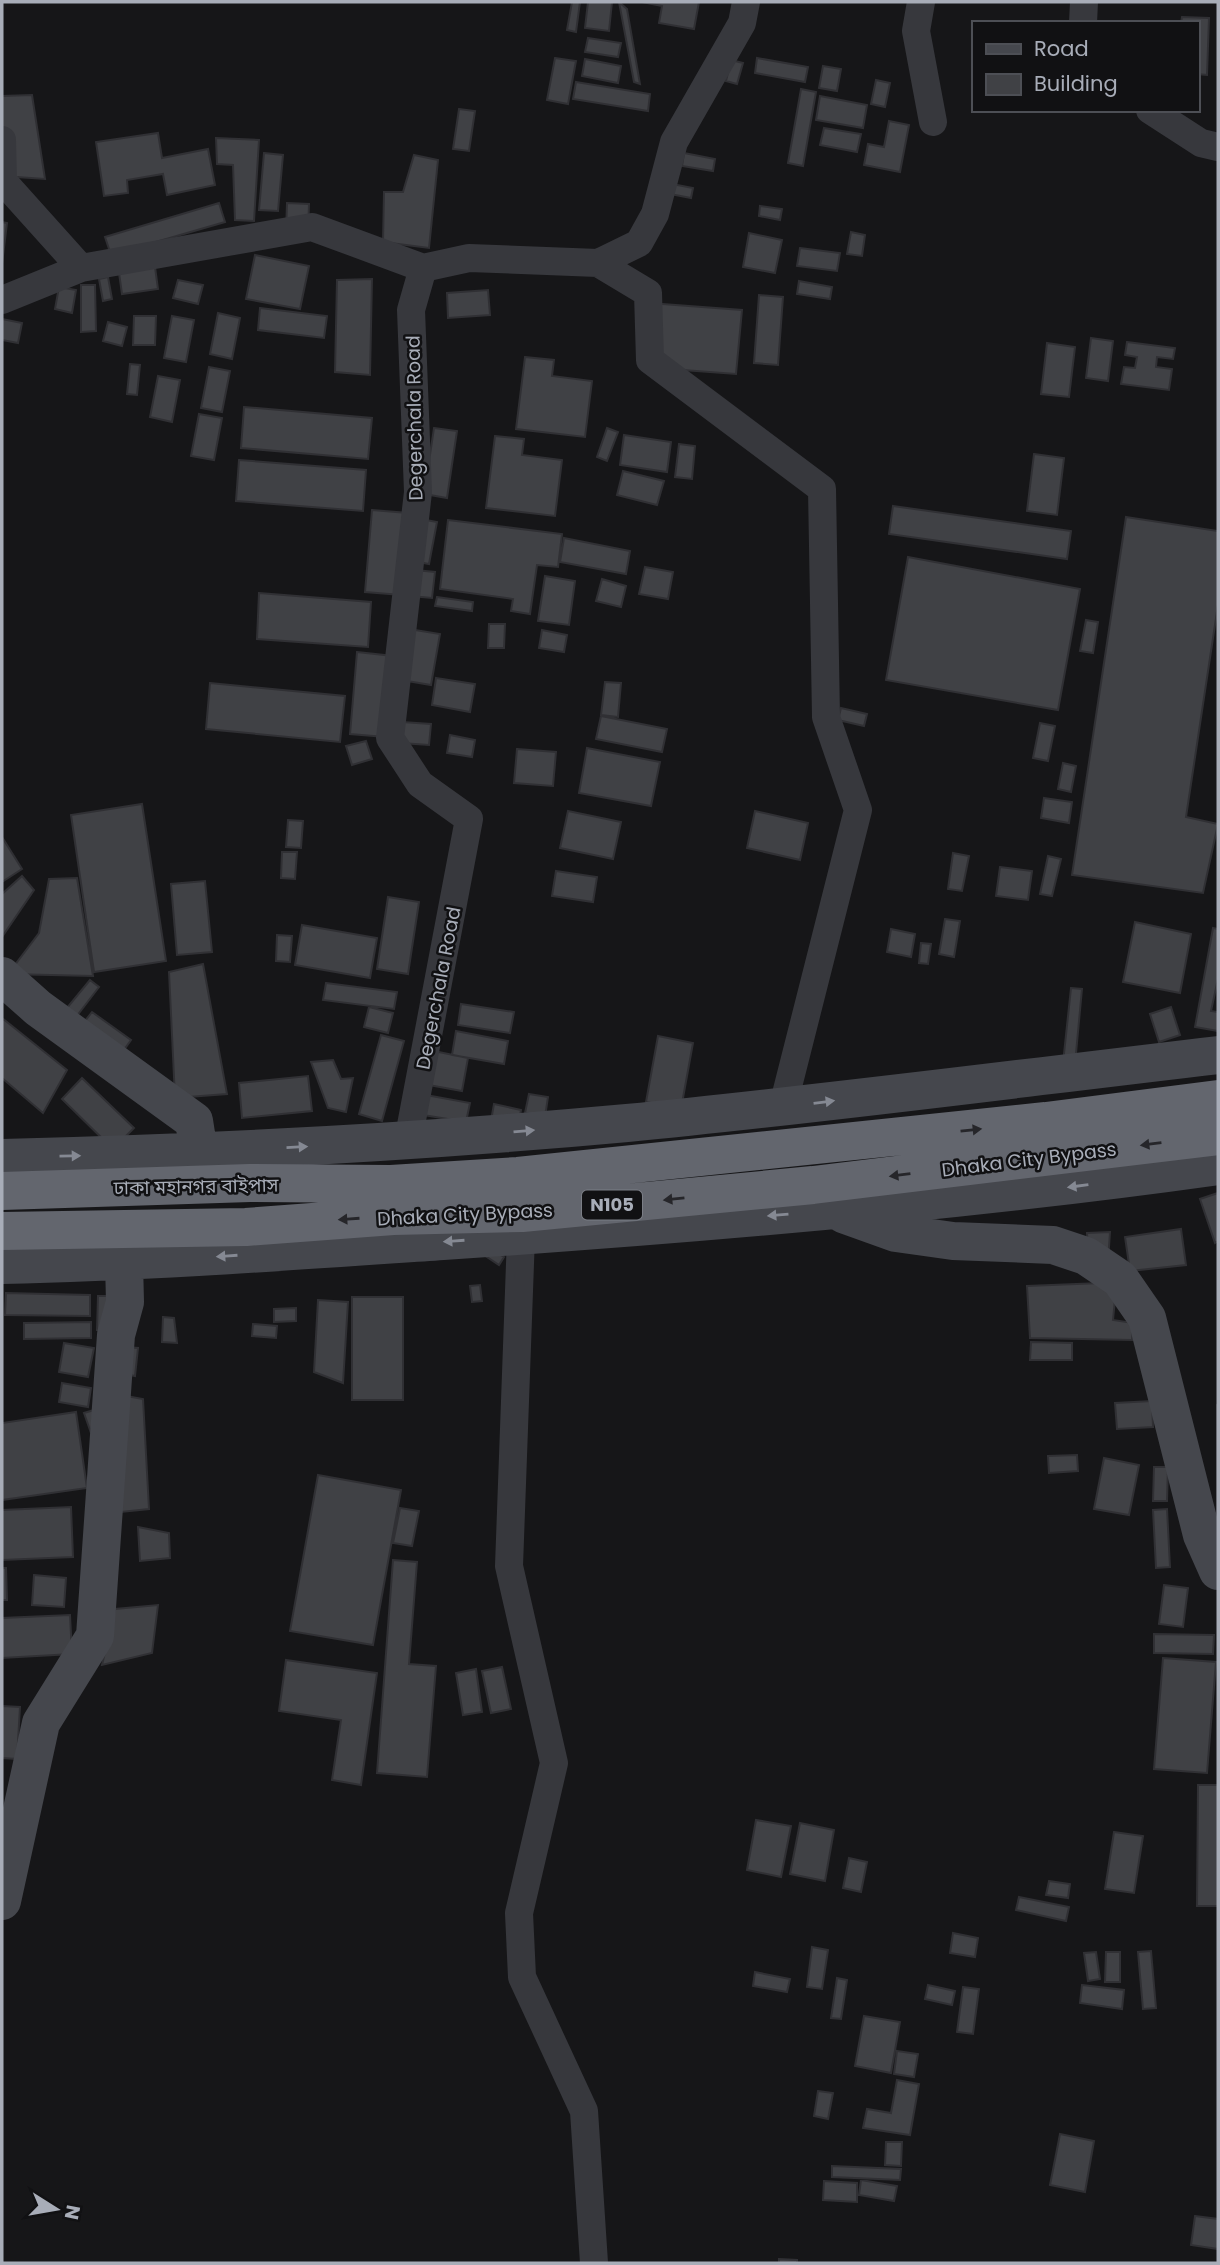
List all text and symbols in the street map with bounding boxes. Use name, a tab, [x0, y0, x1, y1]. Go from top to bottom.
legend	[972, 21, 1199, 112]
text: Road	[1034, 34, 1089, 63]
text: Building	[1034, 69, 1118, 98]
street label: Degerchala Road	[400, 335, 429, 501]
street label: Degerchala Road	[409, 904, 468, 1072]
one-way arrow	[813, 1096, 835, 1107]
one-way arrow	[960, 1124, 982, 1135]
one-way arrow	[513, 1125, 535, 1136]
street label: Dhaka City Bypass	[940, 1135, 1118, 1184]
one-way arrow	[1139, 1139, 1161, 1150]
one-way arrow	[287, 1141, 309, 1152]
one-way arrow	[59, 1151, 81, 1162]
one-way arrow	[889, 1169, 911, 1180]
street label: ঢাকা মহানগর বাইপাস	[112, 1172, 280, 1201]
one-way arrow	[1067, 1180, 1089, 1191]
road number: N105	[582, 1190, 642, 1220]
one-way arrow	[663, 1194, 685, 1205]
street label: Dhaka City Bypass	[376, 1196, 554, 1233]
one-way arrow	[767, 1210, 789, 1221]
one-way arrow	[338, 1214, 360, 1225]
one-way arrow	[443, 1235, 465, 1246]
one-way arrow	[216, 1250, 238, 1261]
north arrow	[21, 2174, 91, 2244]
text: N	[58, 2203, 87, 2222]

